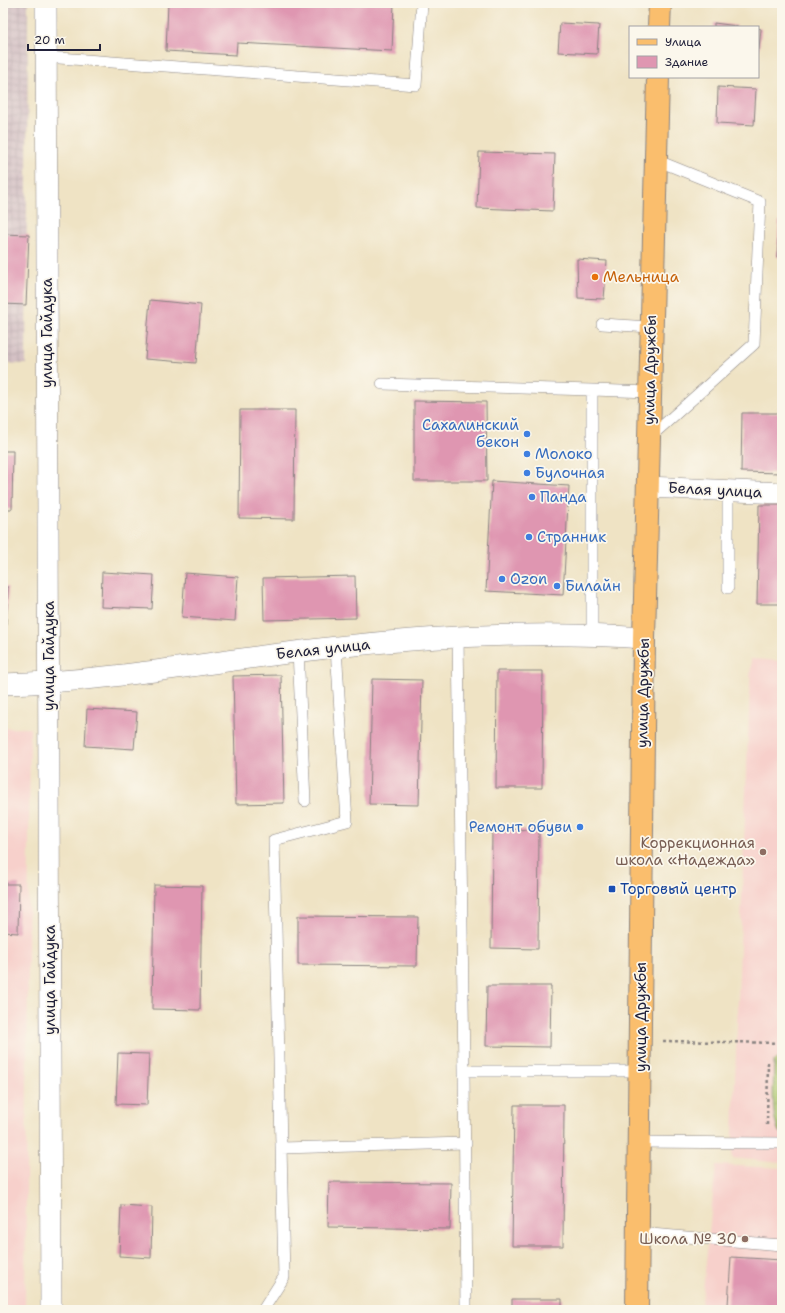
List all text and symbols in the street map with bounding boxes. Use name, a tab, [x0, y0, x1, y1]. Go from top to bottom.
scale bar	[28, 26, 100, 52]
legend	[629, 26, 759, 78]
text: 20 m	[34, 32, 65, 48]
text: Улица	[665, 34, 702, 50]
text: Здание	[665, 54, 709, 70]
place label: Мельница	[603, 267, 680, 287]
marker: Мельница	[590, 272, 600, 282]
street label: улица Гайдука	[37, 277, 57, 388]
street label: улица Дружбы	[639, 315, 661, 425]
place label: Сахалинский бекон	[422, 415, 519, 452]
marker: Сахалинский бекон	[522, 429, 532, 439]
place label: Молоко	[535, 444, 593, 464]
marker: Молоко	[522, 449, 532, 459]
place label: Булочная	[535, 463, 605, 483]
marker: Булочная	[522, 468, 532, 478]
street label: Белая улица	[667, 478, 763, 502]
place label: Панда	[540, 487, 587, 507]
marker: Панда	[527, 492, 537, 502]
place label: Странник	[537, 527, 606, 547]
marker: Странник	[524, 532, 534, 542]
place label: Ozon	[510, 569, 547, 589]
marker: Ozon	[497, 574, 507, 584]
place label: Билайн	[565, 576, 621, 596]
marker: Билайн	[552, 581, 562, 591]
street label: улица Гайдука	[39, 600, 59, 711]
street label: Белая улица	[275, 634, 372, 664]
street label: улица Дружбы	[632, 638, 654, 748]
place label: Ремонт обуви	[469, 817, 572, 837]
marker: Ремонт обуви	[575, 822, 585, 832]
place label: Коррекционная школа «Надежда»	[615, 833, 755, 870]
marker: Коррекционная школа «Надежда»	[758, 847, 768, 857]
place label: Торговый центр	[620, 879, 737, 899]
marker: Торговый центр	[607, 884, 617, 894]
street label: улица Гайдука	[40, 924, 60, 1035]
street label: улица Дружбы	[631, 962, 651, 1072]
place label: Школа № 30	[639, 1229, 737, 1249]
marker: Школа № 30	[740, 1234, 750, 1244]

